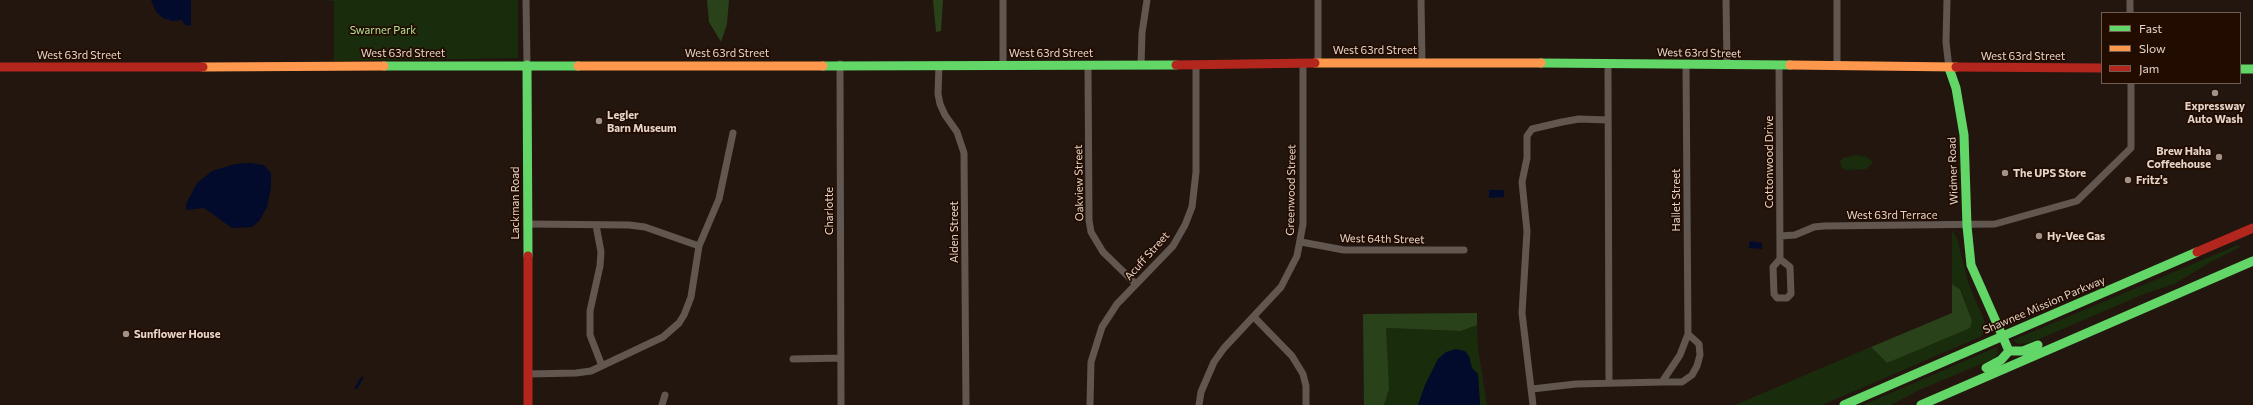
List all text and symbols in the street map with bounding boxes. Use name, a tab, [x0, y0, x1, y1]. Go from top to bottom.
legend	[2101, 12, 2241, 84]
text: Fast	[2139, 21, 2162, 35]
park label: Swarner Park	[350, 23, 416, 37]
text: Slow	[2139, 41, 2166, 55]
street label: West 63rd Street	[1333, 43, 1417, 57]
street label: West 63rd Street	[361, 46, 445, 60]
street label: West 63rd Street	[685, 46, 769, 60]
street label: West 63rd Street	[1009, 46, 1093, 60]
street label: West 63rd Street	[1657, 46, 1741, 60]
street label: West 63rd Street	[37, 48, 121, 62]
street label: West 63rd Street	[1981, 49, 2065, 63]
text: Jam	[2139, 61, 2159, 75]
marker: Expressway Auto Wash	[2210, 88, 2220, 98]
place label: Expressway Auto Wash	[2185, 99, 2245, 125]
place label: Legler Barn Museum	[607, 108, 677, 134]
marker: Legler Barn Museum	[594, 116, 604, 126]
street label: Cottonwood Drive	[1762, 116, 1776, 208]
street label: Widmer Road	[1945, 137, 1961, 205]
street label: Oakview Street	[1072, 144, 1086, 222]
street label: Greenwood Street	[1284, 144, 1298, 236]
place label: Brew Haha Coffeehouse	[2147, 144, 2211, 170]
marker: Brew Haha Coffeehouse	[2214, 152, 2224, 162]
place label: The UPS Store	[2013, 166, 2086, 180]
street label: Lackman Road	[508, 167, 522, 239]
street label: Hallet Street	[1669, 168, 1683, 232]
marker: The UPS Store	[2000, 168, 2010, 178]
place label: Fritz's	[2136, 173, 2168, 187]
marker: Fritz's	[2123, 175, 2133, 185]
street label: Charlotte	[822, 187, 836, 235]
street label: Alden Street	[947, 201, 961, 263]
street label: West 63rd Terrace	[1846, 208, 1938, 222]
street label: Acuff Street	[1122, 229, 1172, 283]
place label: Hy-Vee Gas	[2047, 229, 2105, 243]
marker: Hy-Vee Gas	[2034, 231, 2044, 241]
street label: West 64th Street	[1339, 232, 1425, 246]
street label: Shawnee Mission Parkway	[1981, 273, 2107, 337]
place label: Sunflower House	[134, 327, 220, 341]
marker: Sunflower House	[121, 329, 131, 339]

